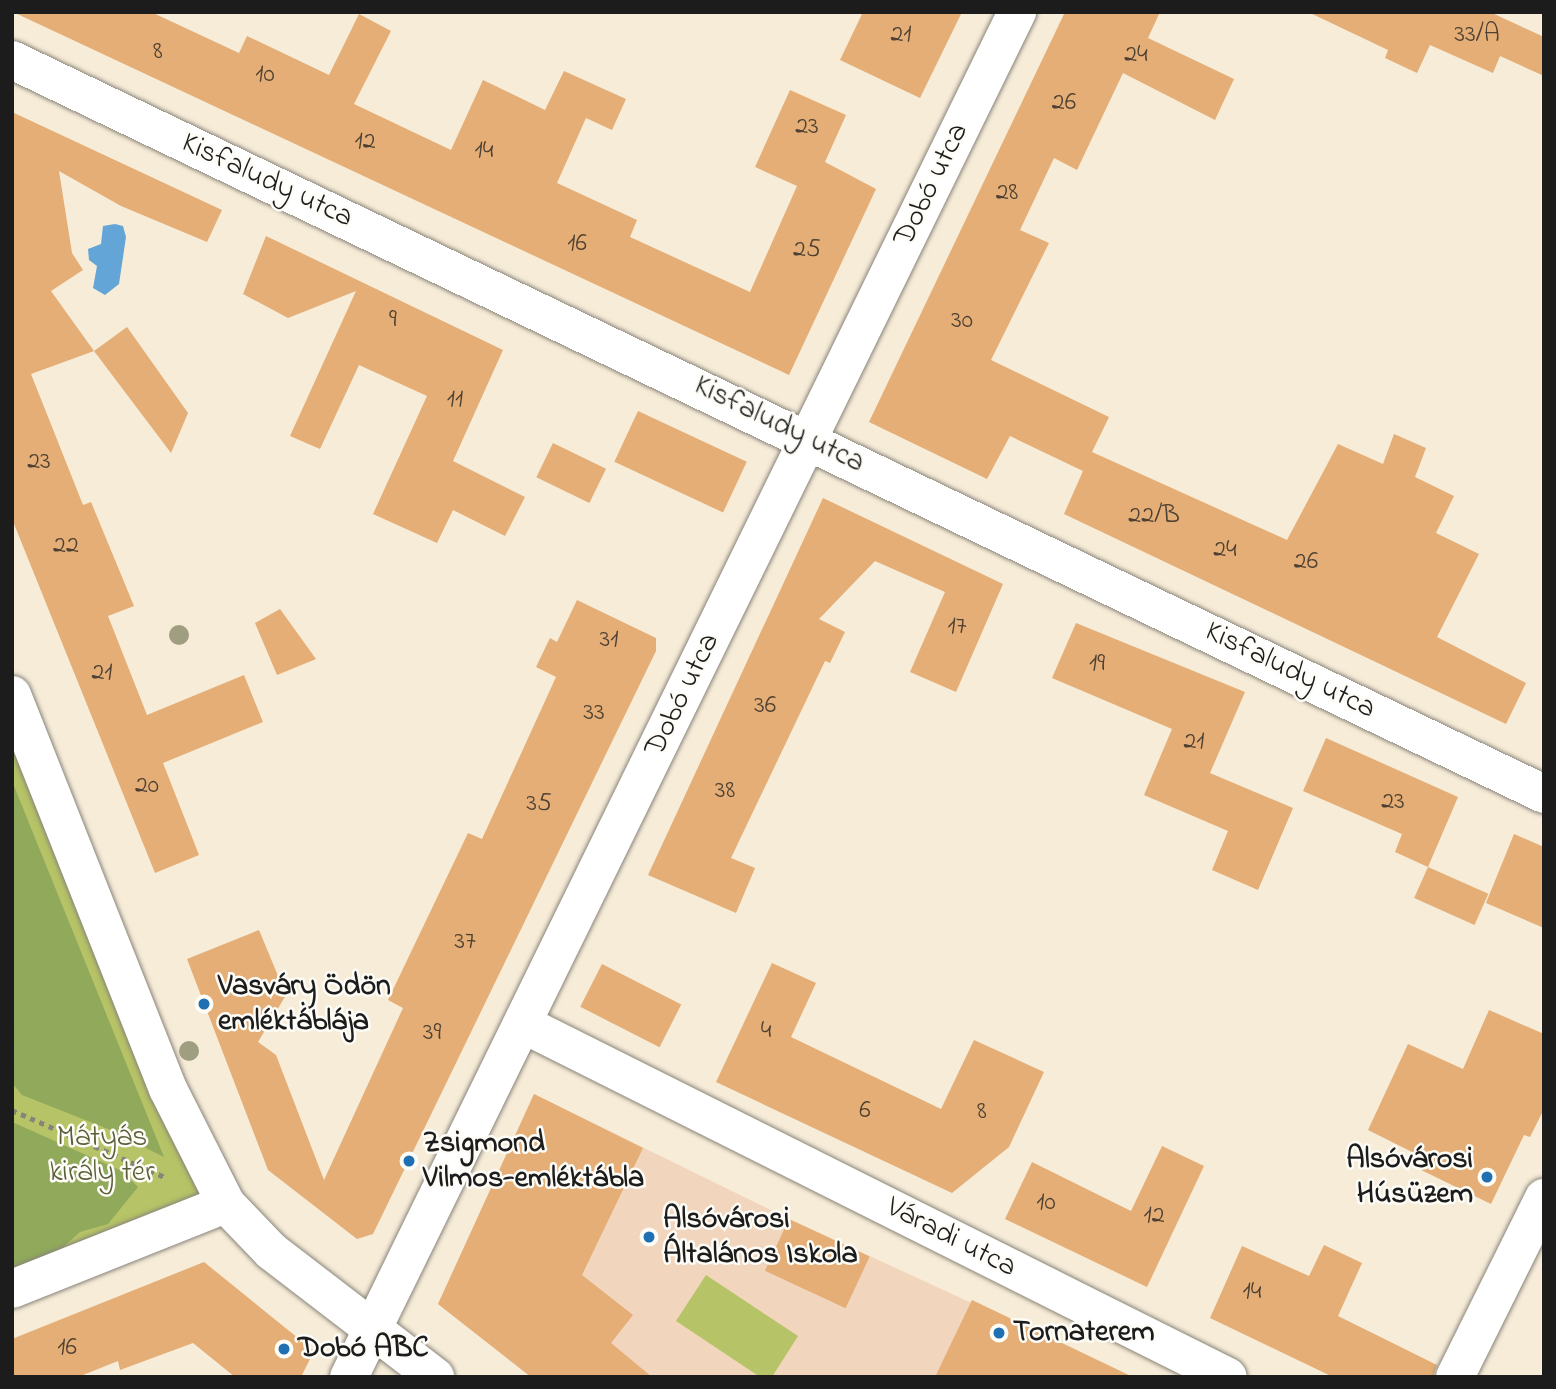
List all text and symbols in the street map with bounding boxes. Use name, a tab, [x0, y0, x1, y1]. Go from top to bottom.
house number: 21	[890, 20, 912, 52]
house number: 33/A	[1454, 20, 1500, 52]
house number: 8	[153, 37, 163, 69]
house number: 24	[1124, 40, 1148, 72]
house number: 10	[255, 60, 275, 92]
house number: 26	[1052, 88, 1076, 120]
house number: 23	[795, 112, 819, 144]
street label: Dobó utca	[887, 118, 977, 252]
street label: Kisfaludy utca	[175, 126, 359, 236]
house number: 12	[354, 127, 376, 159]
house number: 14	[475, 136, 493, 168]
house number: 28	[996, 178, 1018, 210]
house number: 16	[567, 229, 587, 261]
house number: 25	[793, 235, 821, 267]
house number: 9	[389, 305, 397, 337]
house number: 30	[951, 306, 973, 338]
street label: Kisfaludy utca	[688, 368, 870, 482]
house number: 11	[447, 385, 463, 417]
house number: 23	[27, 447, 51, 479]
house number: 22/B	[1128, 501, 1180, 533]
house number: 22	[53, 531, 79, 563]
house number: 24	[1213, 535, 1237, 567]
house number: 26	[1294, 547, 1318, 579]
house number: 17	[948, 612, 966, 644]
street label: Kisfaludy utca	[1199, 614, 1381, 728]
house number: 31	[599, 625, 619, 657]
street label: Dobó utca	[638, 628, 728, 762]
house number: 19	[1089, 649, 1105, 681]
house number: 21	[91, 658, 113, 690]
house number: 36	[754, 691, 776, 723]
house number: 33	[583, 698, 605, 730]
house number: 21	[1183, 727, 1205, 759]
house number: 20	[135, 771, 159, 803]
house number: 38	[715, 776, 735, 808]
house number: 23	[1381, 787, 1405, 819]
house number: 35	[526, 789, 552, 821]
house number: 37	[454, 927, 476, 959]
place label: Vasváry Ödön emléktáblája	[218, 969, 391, 1040]
marker: Vasváry Ödön emléktáblája	[196, 996, 212, 1012]
house number: 4	[761, 1016, 771, 1048]
house number: 39	[423, 1018, 441, 1050]
house number: 6	[859, 1096, 871, 1128]
house number: 8	[977, 1097, 987, 1129]
park label: Mátyás király tér	[49, 1120, 155, 1190]
place label: Zsigmond Vilmos-emléktábla	[423, 1126, 644, 1196]
place label: Alsóvárosi Húsüzem	[1346, 1142, 1473, 1212]
marker: Zsigmond Vilmos-emléktábla	[401, 1153, 417, 1169]
marker: Alsóvárosi Húsüzem	[1479, 1169, 1495, 1185]
house number: 10	[1036, 1188, 1056, 1220]
street label: Váradi utca	[880, 1190, 1022, 1286]
house number: 12	[1143, 1201, 1165, 1233]
place label: Alsóvárosi Általános Iskola	[663, 1202, 858, 1272]
marker: Alsóvárosi Általános Iskola	[641, 1229, 657, 1245]
house number: 14	[1243, 1277, 1261, 1309]
place label: Tornaterem	[1013, 1315, 1154, 1351]
marker: Tornaterem	[991, 1325, 1007, 1341]
place label: Dobó ABC	[298, 1331, 429, 1367]
house number: 16	[57, 1333, 77, 1365]
marker: Dobó ABC	[276, 1341, 292, 1357]

